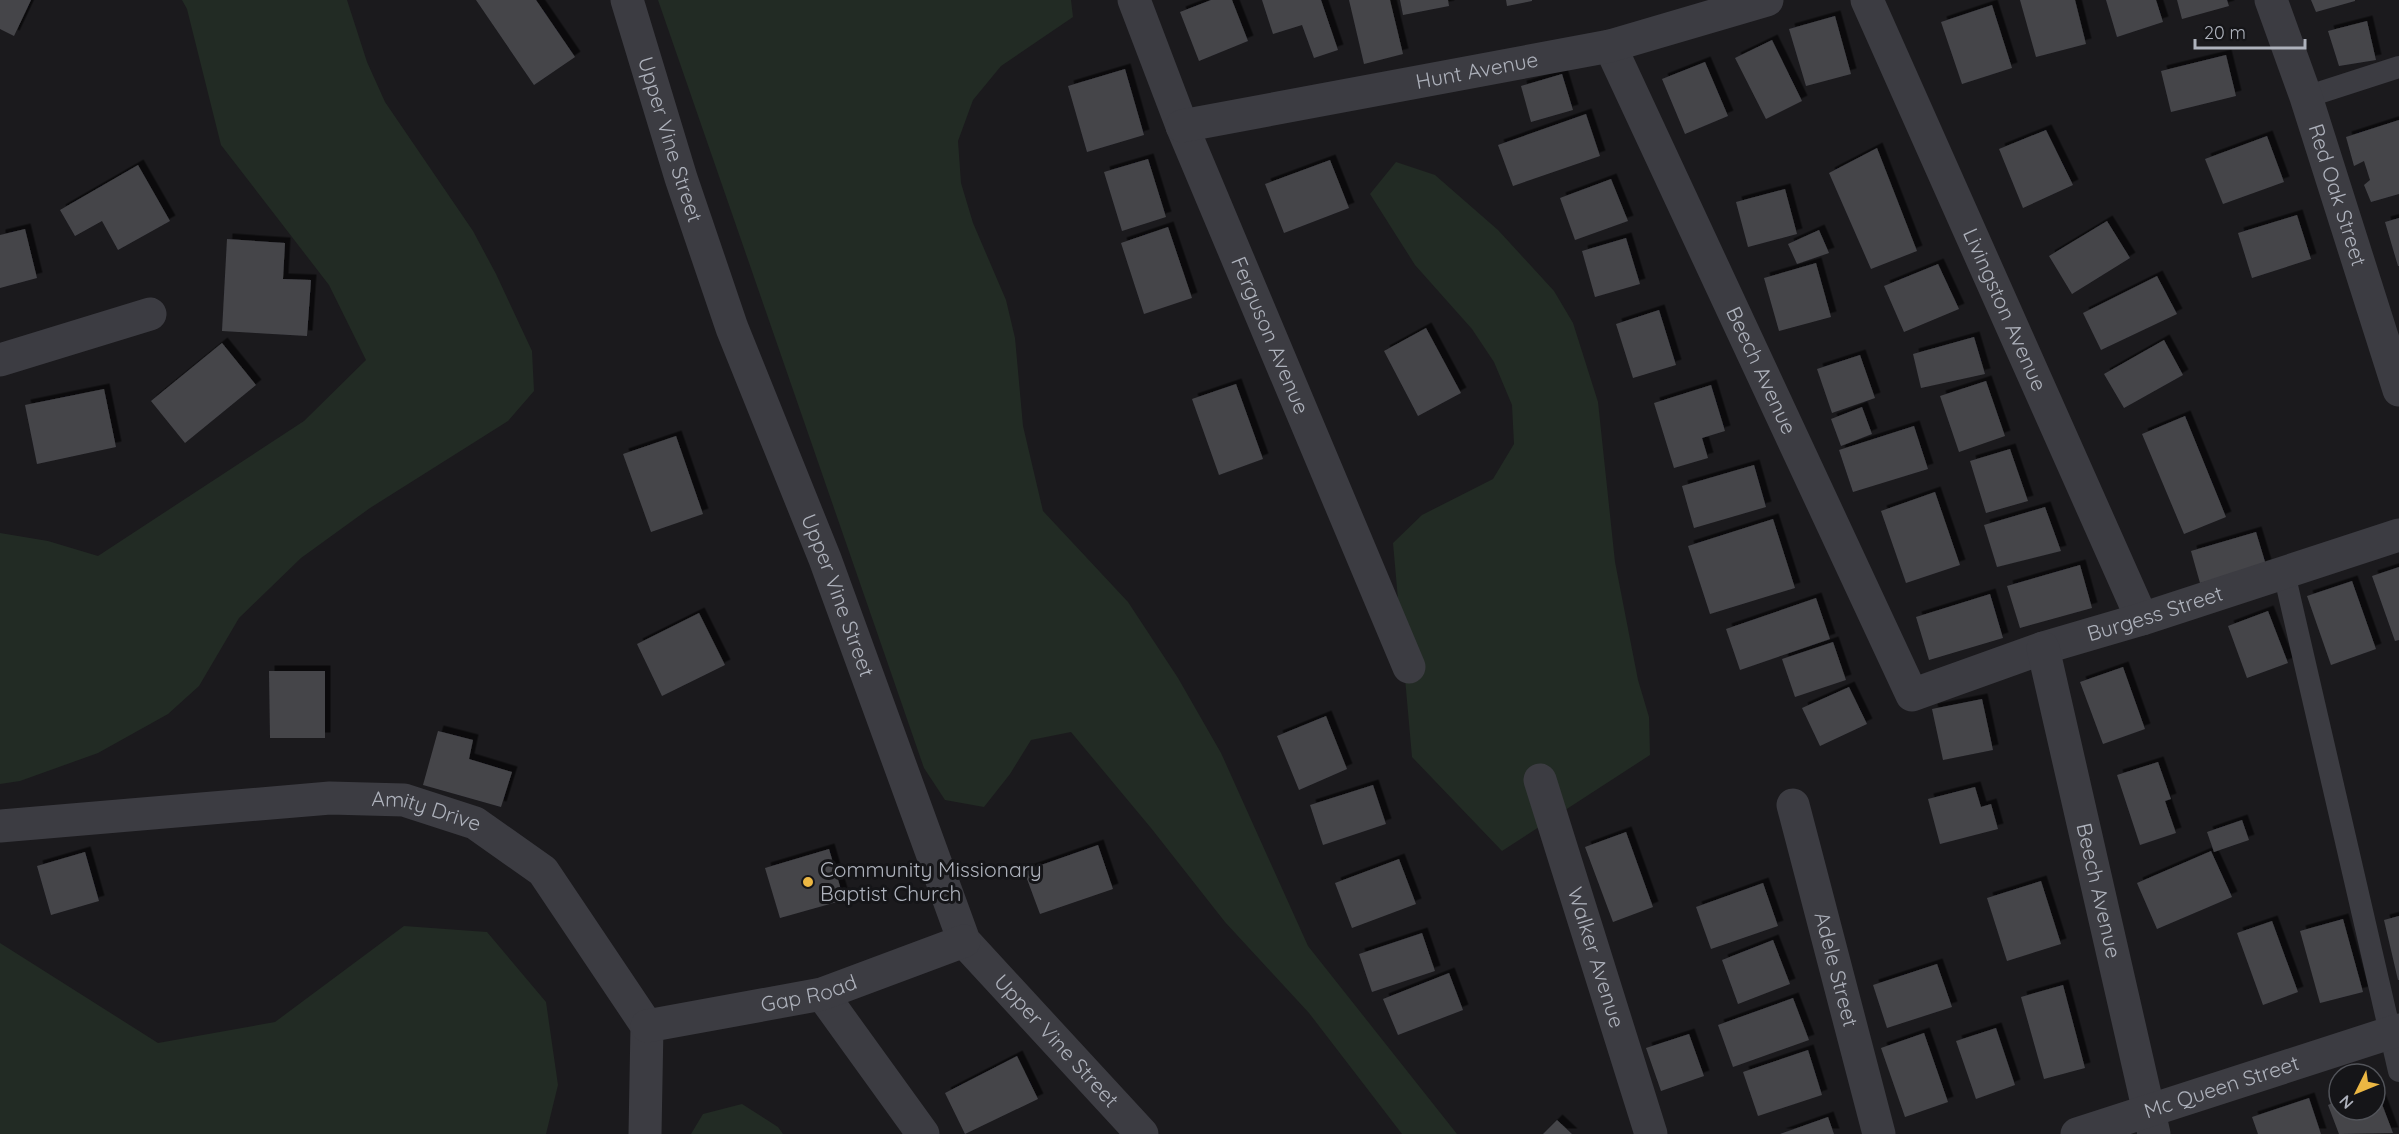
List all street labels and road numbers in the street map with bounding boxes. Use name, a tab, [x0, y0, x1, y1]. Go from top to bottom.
street label: Hunt Avenue	[1413, 46, 1540, 94]
street label: Upper Vine Street	[633, 53, 709, 225]
street label: Red Oak Street	[2303, 120, 2373, 269]
street label: Livingston Avenue	[1958, 224, 2053, 395]
street label: Ferguson Avenue	[1226, 252, 1315, 418]
street label: Beech Avenue	[1721, 302, 1803, 438]
street label: Upper Vine Street	[796, 510, 881, 680]
street label: Burgess Street	[2084, 580, 2226, 646]
street label: Amity Drive	[371, 785, 485, 836]
street label: Beech Avenue	[2071, 820, 2127, 961]
street label: Walker Avenue	[1562, 884, 1631, 1031]
street label: Adele Street	[1809, 909, 1864, 1030]
street label: Gap Road	[758, 968, 860, 1017]
street label: Upper Vine Street	[989, 968, 1125, 1112]
street label: Mc Queen Street	[2141, 1049, 2302, 1123]

